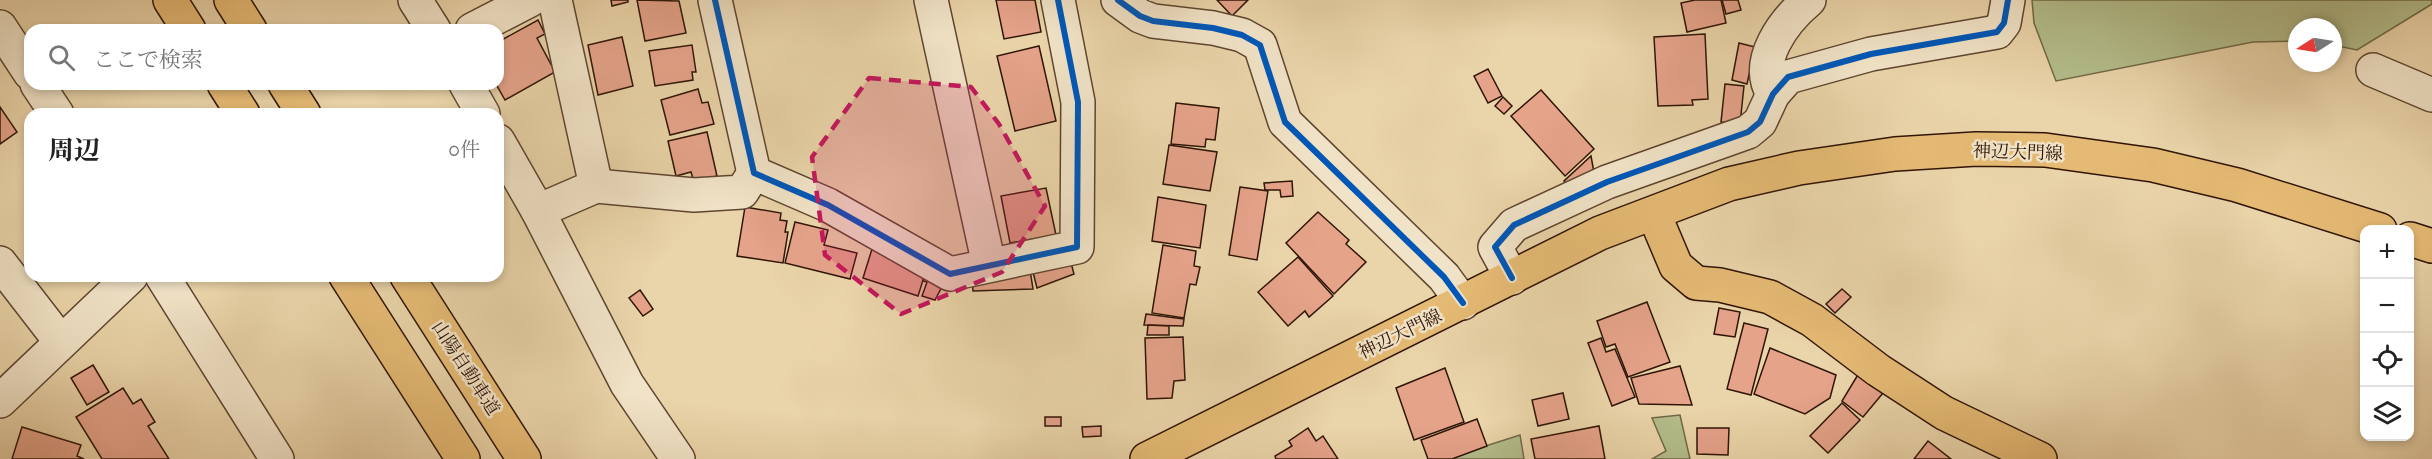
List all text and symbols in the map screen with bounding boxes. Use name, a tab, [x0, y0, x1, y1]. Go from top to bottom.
north arrow	[2288, 18, 2342, 72]
search box	[24, 24, 504, 90]
icon: search	[45, 41, 78, 74]
text: ここで検索	[93, 46, 203, 73]
text: 周辺	[48, 134, 100, 166]
text: 0件	[448, 137, 480, 161]
street label: 神辺大門線	[1973, 139, 2063, 165]
map controls	[2360, 225, 2414, 441]
button: +	[2360, 225, 2414, 279]
button: −	[2360, 279, 2414, 333]
street label: 神辺大門線	[1355, 304, 1445, 364]
street label: 山陽自動車道	[427, 317, 505, 419]
button: locate	[2360, 333, 2414, 387]
button: layers	[2360, 387, 2414, 441]

